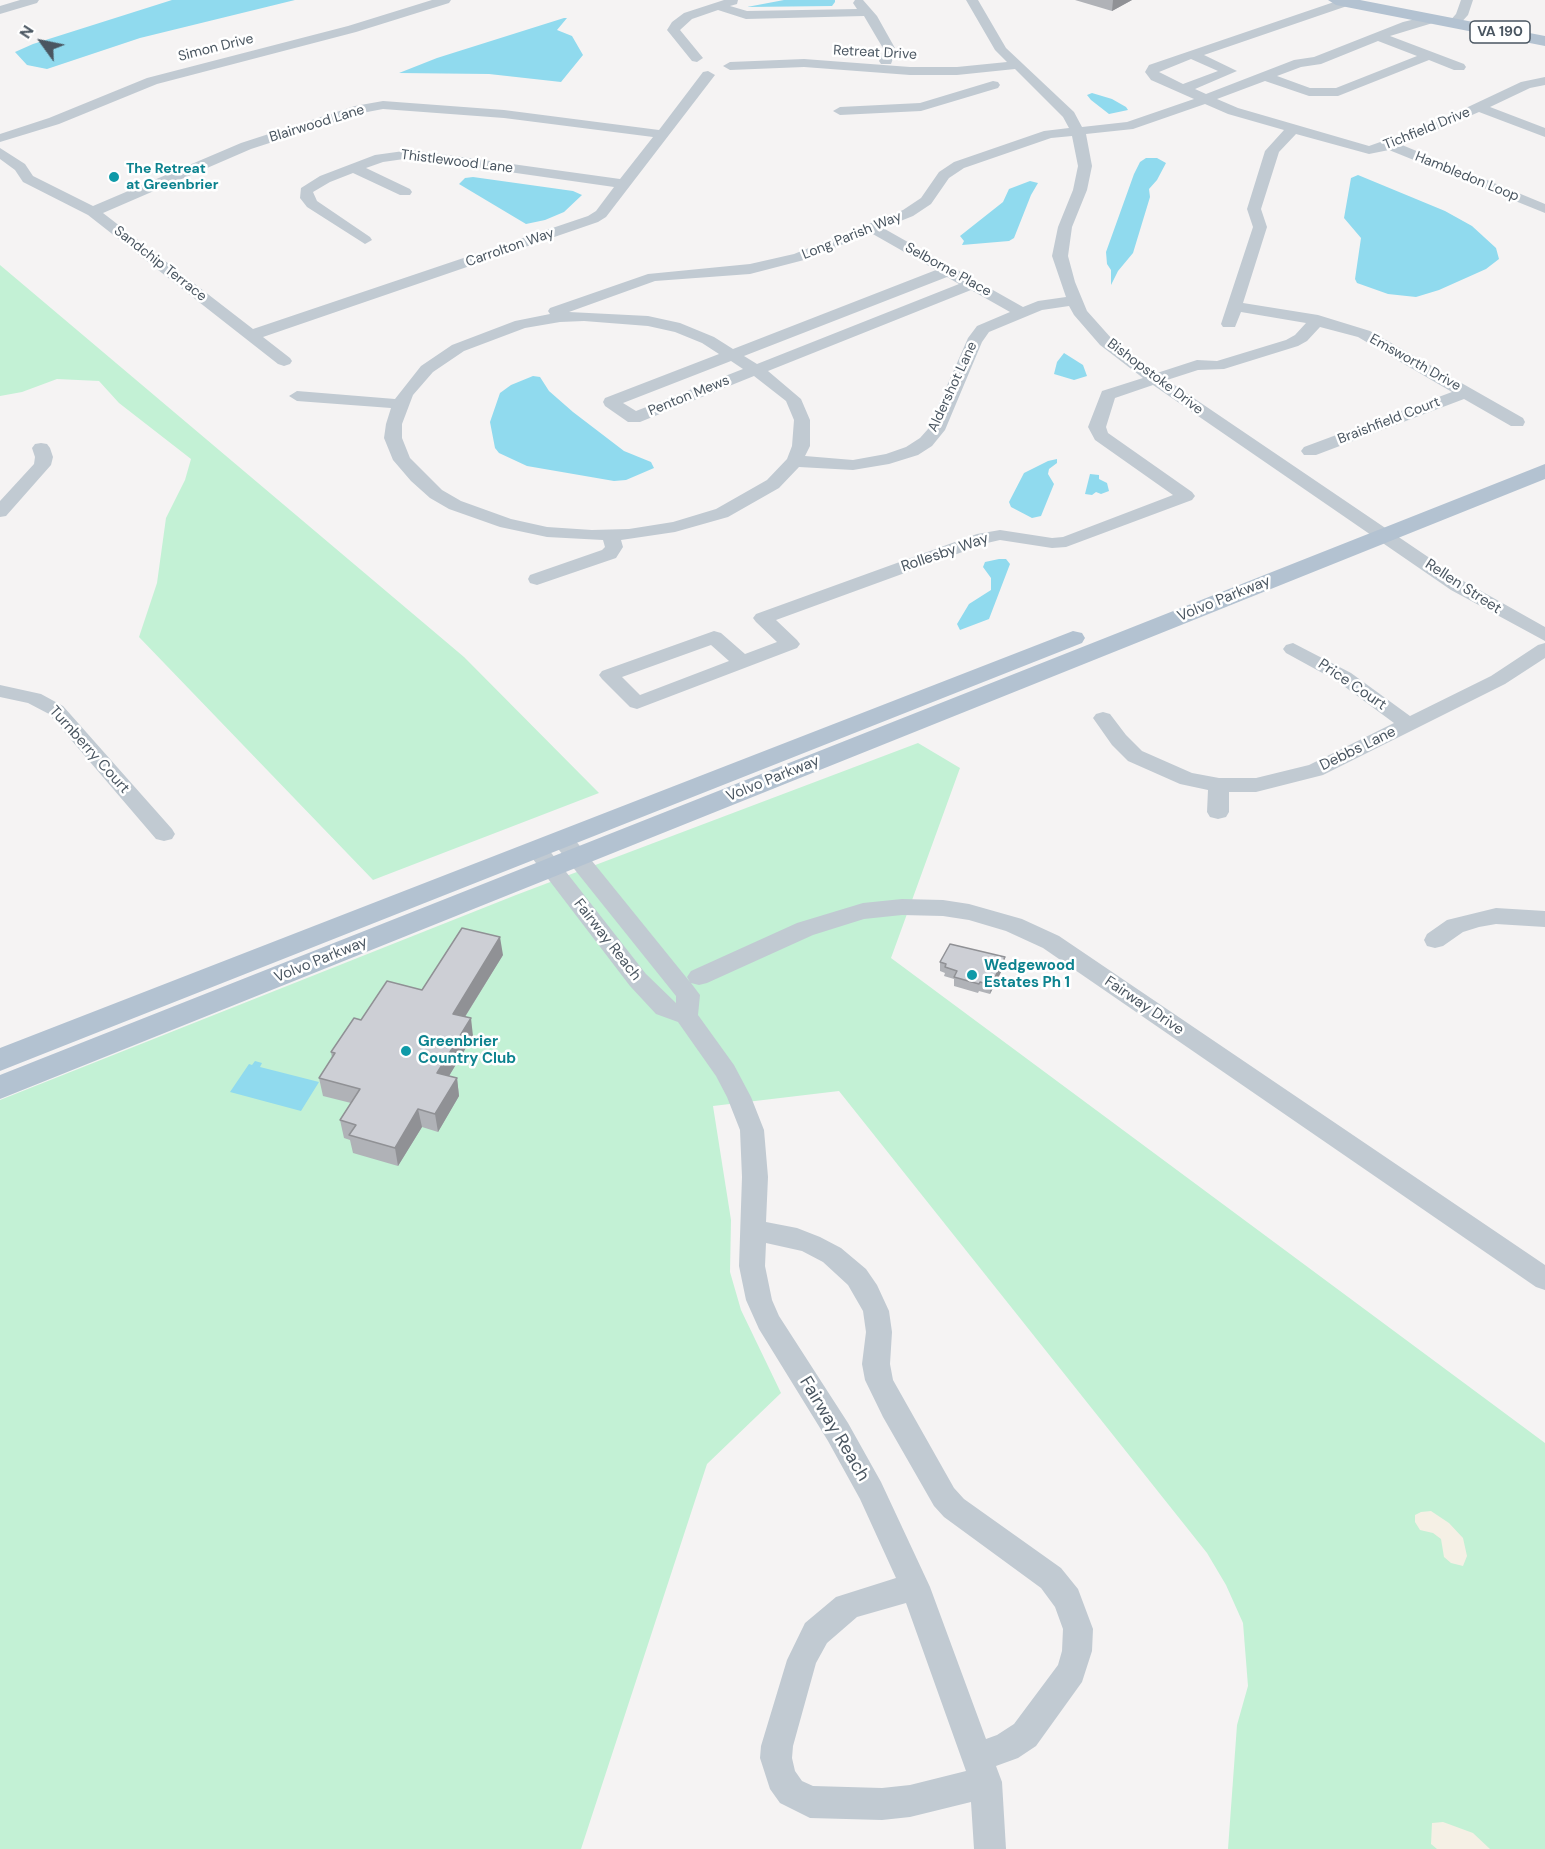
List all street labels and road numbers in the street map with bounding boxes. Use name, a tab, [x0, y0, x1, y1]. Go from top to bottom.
road number: VA 190	[1470, 21, 1530, 43]
street label: Simon Drive	[177, 31, 255, 65]
street label: Retreat Drive	[833, 42, 917, 64]
street label: Blairwood Lane	[268, 102, 366, 146]
street label: Tichfield Drive	[1381, 104, 1473, 154]
street label: Thistlewood Lane	[400, 147, 514, 177]
street label: Hambledon Loop	[1413, 148, 1521, 206]
street label: Long Parish Way	[800, 208, 904, 264]
street label: Sandchip Terrace	[110, 223, 210, 305]
street label: Carrolton Way	[463, 225, 557, 271]
street label: Selborne Place	[902, 239, 994, 301]
street label: Emsworth Drive	[1367, 331, 1463, 395]
street label: Bishopstoke Drive	[1104, 335, 1206, 419]
street label: Aldershot Lane	[925, 339, 981, 435]
street label: Penton Mews	[646, 372, 732, 420]
street label: Braishfield Court	[1335, 394, 1443, 448]
street label: Rollesby Way	[899, 530, 991, 576]
street label: Rellen Street	[1421, 556, 1505, 618]
street label: Volvo Parkway	[1175, 572, 1273, 626]
street label: Price Court	[1314, 656, 1390, 714]
street label: Turnberry Court	[45, 703, 133, 797]
street label: Debbs Lane	[1317, 723, 1399, 775]
street label: Volvo Parkway	[724, 752, 822, 806]
street label: Fairway Reach	[570, 896, 644, 984]
street label: Volvo Parkway	[272, 933, 370, 987]
street label: Fairway Drive	[1101, 973, 1187, 1039]
street label: Fairway Reach	[794, 1373, 874, 1485]

